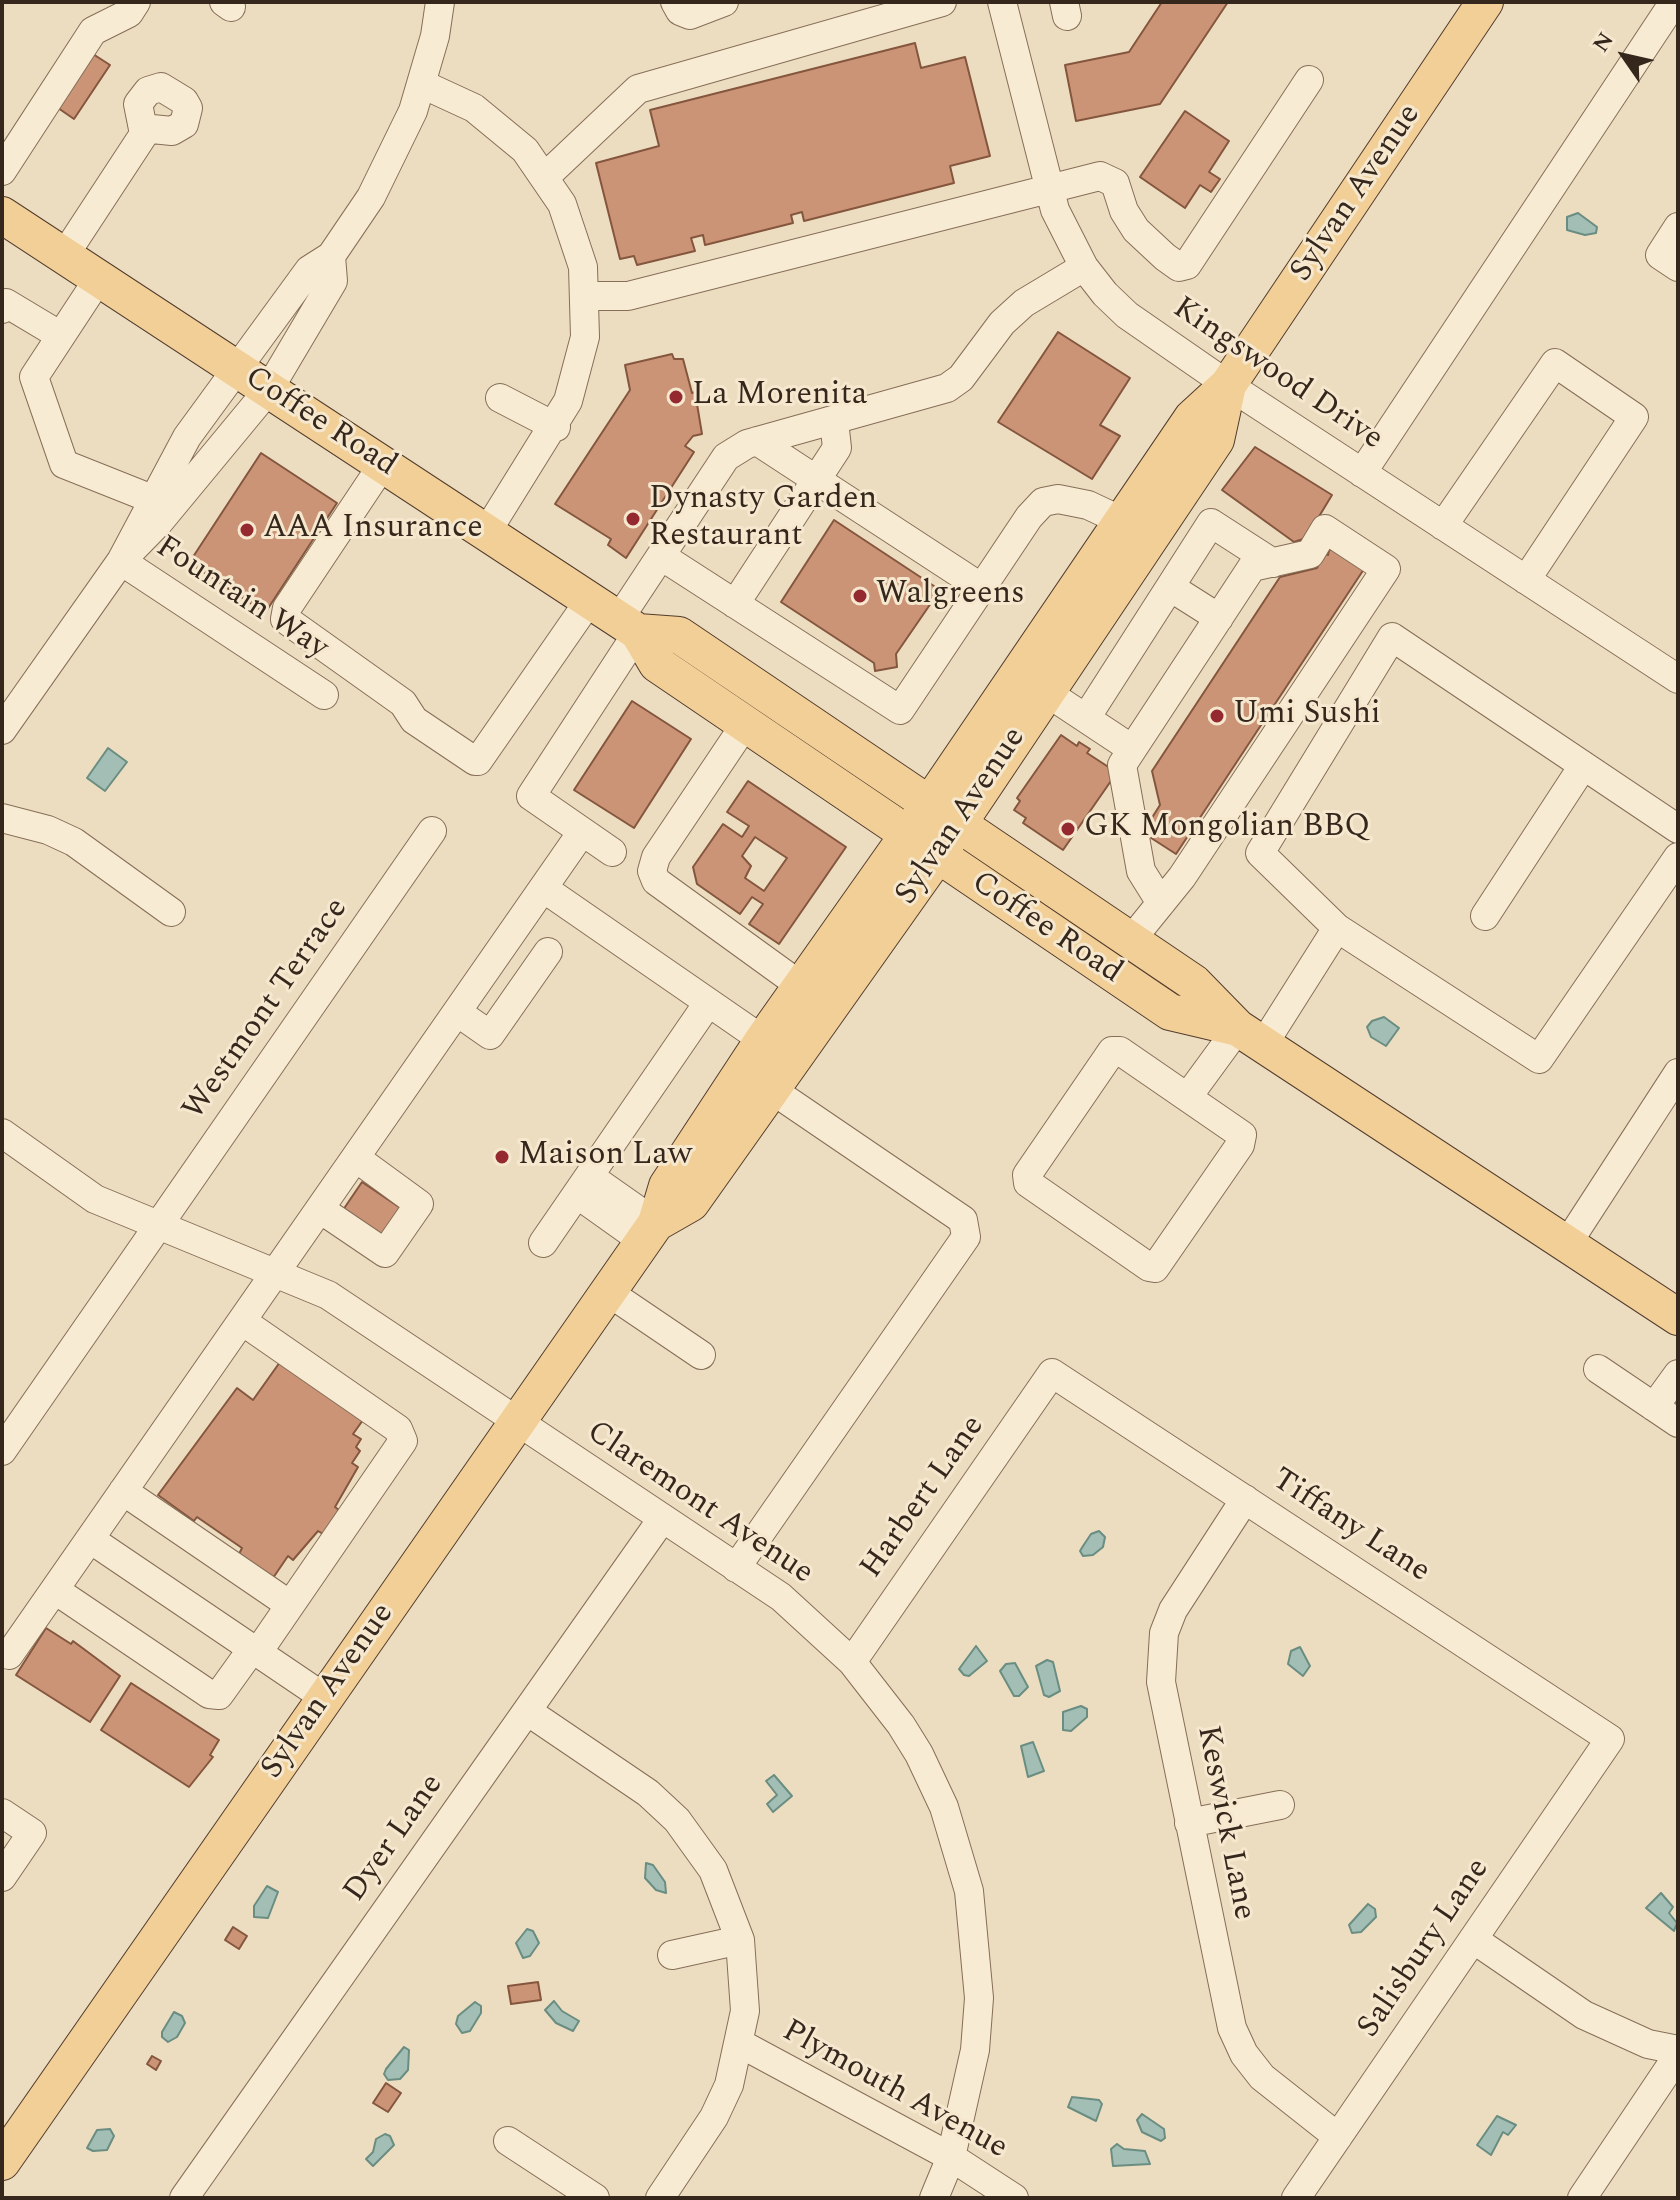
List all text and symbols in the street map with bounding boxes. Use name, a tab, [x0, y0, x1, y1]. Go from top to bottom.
north arrow	[1584, 16, 1664, 96]
text: N	[1585, 26, 1622, 59]
street label: Sylvan Avenue	[1284, 98, 1430, 290]
street label: Kingswood Drive	[1165, 290, 1389, 460]
street label: Coffee Road	[237, 360, 403, 486]
place label: La Morenita	[692, 378, 867, 416]
marker: La Morenita	[667, 388, 685, 406]
place label: Dynasty Garden Restaurant	[649, 482, 877, 557]
marker: Dynasty Garden Restaurant	[624, 510, 642, 528]
place label: AAA Insurance	[263, 511, 483, 549]
marker: AAA Insurance	[238, 521, 256, 539]
street label: Fountain Way	[148, 529, 334, 669]
place label: Walgreens	[876, 577, 1025, 615]
marker: Walgreens	[851, 587, 869, 605]
place label: Umi Sushi	[1233, 697, 1381, 735]
marker: Umi Sushi	[1208, 707, 1226, 725]
street label: Sylvan Avenue	[889, 721, 1035, 913]
place label: GK Mongolian BBQ	[1084, 810, 1370, 848]
marker: GK Mongolian BBQ	[1059, 820, 1077, 838]
street label: Coffee Road	[963, 865, 1129, 993]
street label: Westmont Terrace	[176, 892, 358, 1128]
place label: Maison Law	[518, 1138, 692, 1176]
marker: Maison Law	[493, 1148, 511, 1166]
street label: Harbert Lane	[854, 1409, 994, 1587]
street label: Claremont Avenue	[578, 1414, 820, 1594]
street label: Tiffany Lane	[1264, 1462, 1436, 1592]
street label: Sylvan Avenue	[254, 1597, 404, 1787]
street label: Keswick Lane	[1186, 1723, 1262, 1923]
street label: Dyer Lane	[337, 1768, 453, 1910]
street label: Salisbury Lane	[1351, 1852, 1499, 2046]
street label: Plymouth Avenue	[775, 2013, 1013, 2169]

